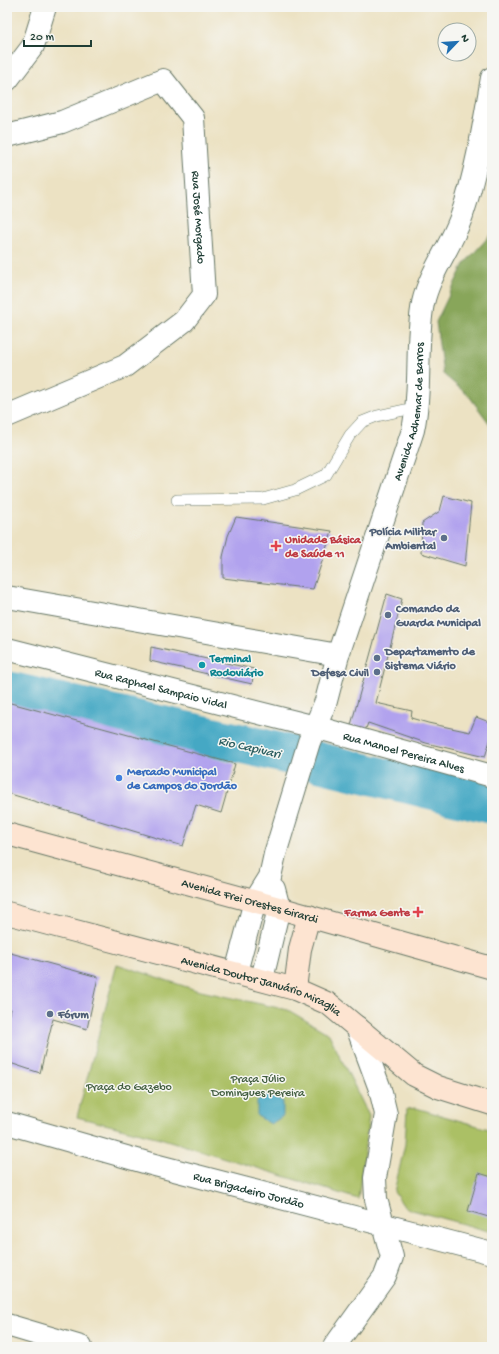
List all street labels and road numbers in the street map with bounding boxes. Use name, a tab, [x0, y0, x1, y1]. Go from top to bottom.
street label: Rua José Morgado	[187, 170, 207, 264]
street label: Avenida Adhemar de Barros	[392, 342, 428, 483]
street label: Rua Raphael Sampaio Vidal	[93, 667, 229, 714]
street label: Rua Manoel Pereira Alves	[341, 730, 466, 777]
street label: Avenida Frei Orestes Girardi	[180, 877, 320, 928]
street label: Avenida Doutor Januário Miraglia	[179, 954, 344, 1020]
street label: Rua Brigadeiro Jordão	[192, 1170, 305, 1213]

